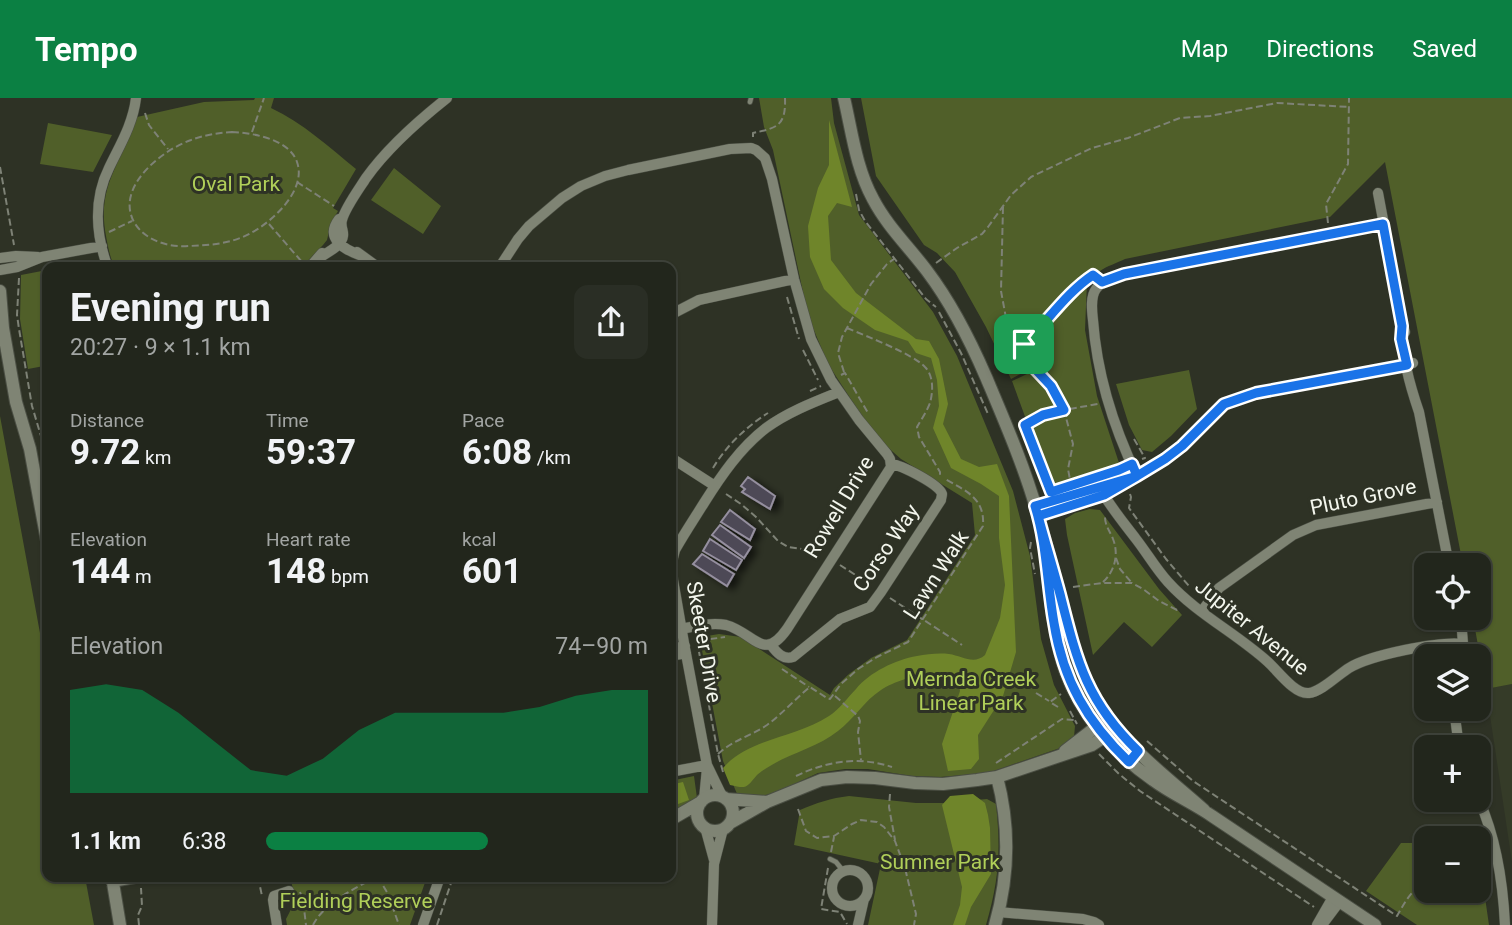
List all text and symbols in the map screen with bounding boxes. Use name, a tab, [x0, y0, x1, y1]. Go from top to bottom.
text: Tempo	[35, 30, 138, 69]
text: Map	[1181, 35, 1228, 63]
text: Directions	[1266, 35, 1374, 63]
text: Saved	[1412, 35, 1477, 63]
park label: Oval Park	[192, 172, 281, 196]
button: share	[574, 285, 648, 359]
text: Evening run	[70, 286, 271, 330]
pin	[994, 314, 1054, 374]
icon: arrive	[1005, 325, 1043, 363]
text: 20:27 · 9 × 1.1 km	[70, 334, 251, 361]
text: Distance	[70, 409, 144, 432]
text: Time	[266, 409, 309, 432]
text: Pace	[462, 409, 504, 432]
text: 9.72	[70, 432, 140, 473]
text: 59:37	[266, 432, 356, 473]
text: 6:08	[462, 432, 532, 473]
text: km	[140, 446, 171, 469]
text: /km	[532, 446, 571, 469]
street label: Rowell Drive	[799, 452, 879, 562]
street label: Pluto Grove	[1308, 474, 1418, 520]
street label: Corso Way	[848, 500, 924, 596]
street label: Lawn Walk	[898, 526, 974, 624]
text: Elevation	[70, 528, 147, 551]
text: Heart rate	[266, 528, 351, 551]
text: kcal	[462, 528, 496, 551]
text: 144	[70, 551, 130, 592]
text: 148	[266, 551, 326, 592]
text: 601	[462, 551, 522, 592]
map controls	[1414, 553, 1491, 903]
button: locate	[1414, 553, 1491, 630]
text: m	[130, 565, 152, 588]
text: bpm	[326, 565, 369, 588]
street label: Jupiter Avenue	[1190, 574, 1314, 680]
street label: Skeeter Drive	[682, 579, 726, 705]
text: Elevation	[70, 633, 163, 660]
text: 74–90 m	[555, 633, 648, 660]
button: layers	[1414, 644, 1491, 721]
park label: Mernda Creek Linear Park	[906, 667, 1036, 715]
button: +	[1414, 735, 1491, 812]
button: −	[1414, 826, 1491, 903]
text: 1.1 km	[70, 828, 141, 855]
text: 6:38	[182, 828, 226, 855]
park label: Sumner Park	[880, 850, 1000, 874]
park label: Fielding Reserve	[279, 889, 433, 913]

